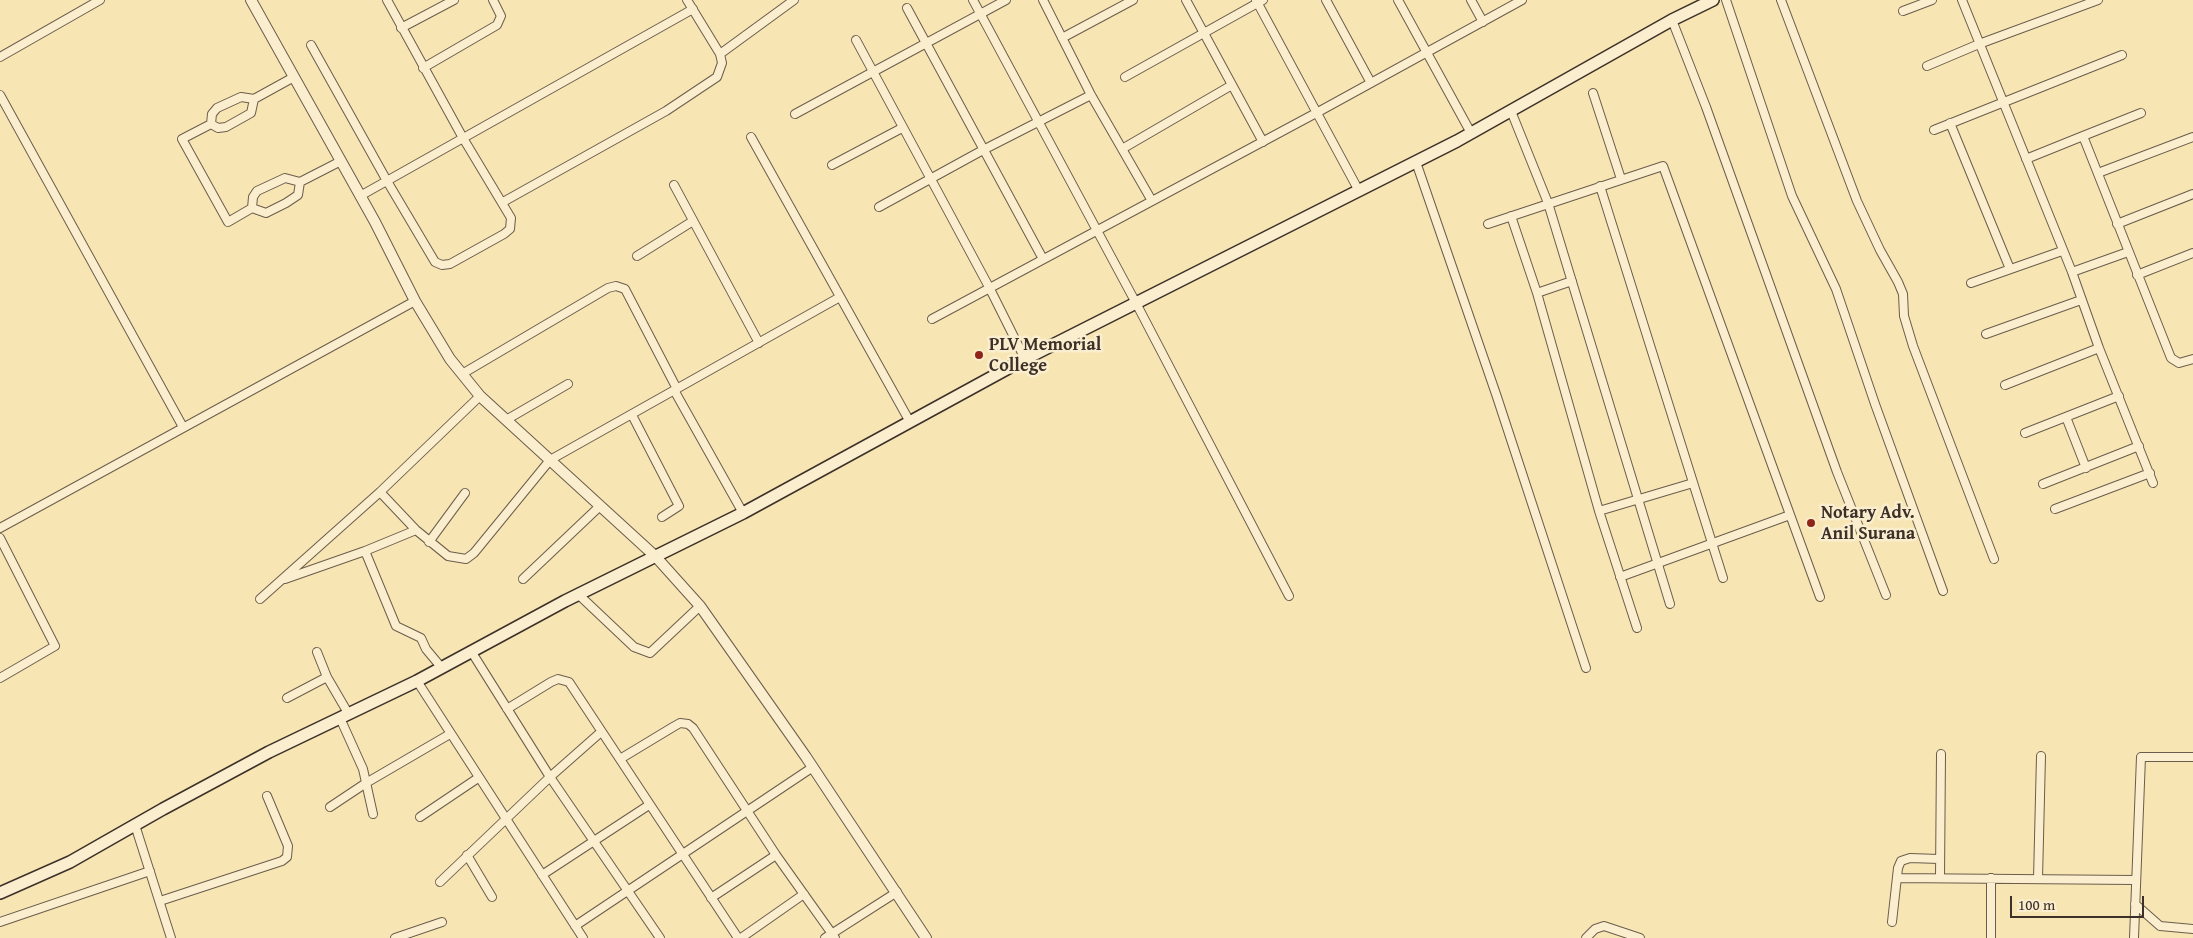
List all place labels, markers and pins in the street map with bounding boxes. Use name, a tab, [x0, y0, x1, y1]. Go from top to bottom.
place label: PLV Memorial College	[989, 334, 1101, 376]
marker: PLV Memorial College	[973, 349, 985, 361]
place label: Notary Adv. Anil Surana	[1821, 502, 1915, 544]
marker: Notary Adv. Anil Surana	[1805, 517, 1817, 529]

